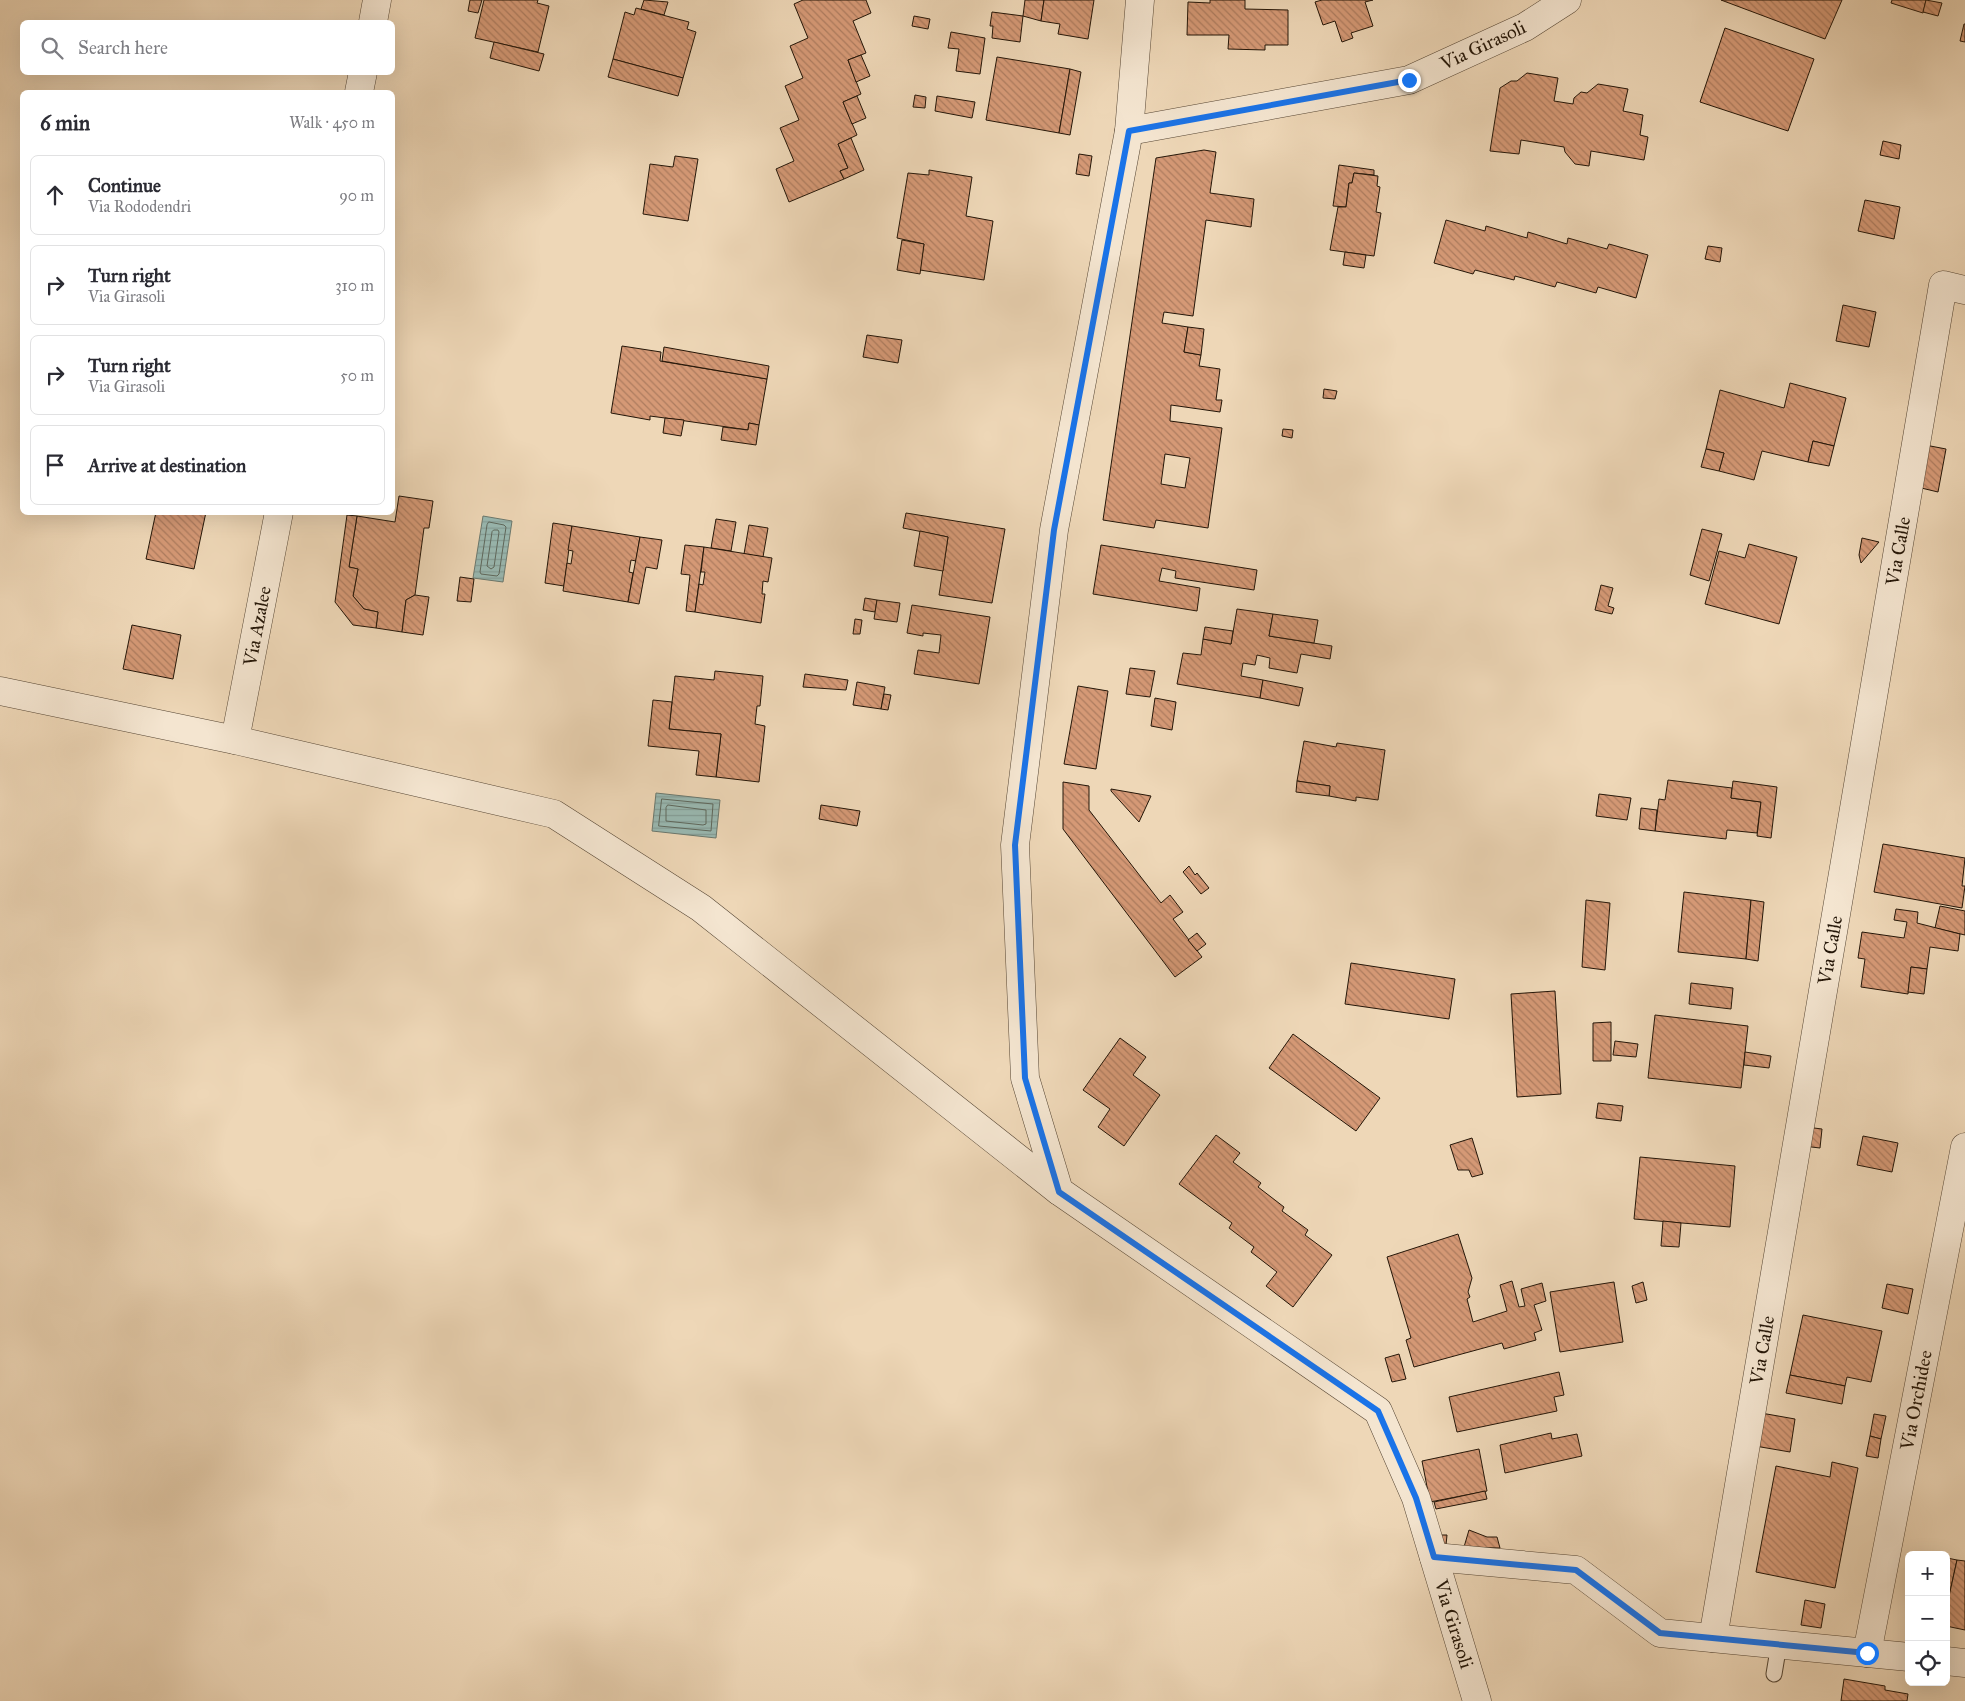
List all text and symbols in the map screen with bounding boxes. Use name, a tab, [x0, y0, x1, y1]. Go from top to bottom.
street label: Via Girasoli	[1436, 15, 1529, 75]
search box	[20, 20, 395, 75]
icon: search	[38, 34, 66, 62]
text: Search here	[78, 36, 168, 59]
route end	[1398, 69, 1421, 92]
text: 6 min	[40, 110, 90, 136]
text: Walk · 450 m	[289, 113, 375, 132]
text: Continue	[88, 174, 161, 197]
icon: ahead	[41, 181, 69, 209]
text: 90 m	[339, 186, 374, 205]
text: Via Rododendri	[88, 197, 191, 216]
text: Turn right	[88, 264, 171, 287]
icon: right	[41, 271, 69, 299]
text: 310 m	[335, 276, 374, 295]
text: Via Girasoli	[88, 287, 165, 306]
text: Turn right	[88, 354, 171, 377]
icon: right	[41, 361, 69, 389]
text: 50 m	[340, 366, 374, 385]
text: Via Girasoli	[88, 377, 165, 396]
icon: arrive	[41, 451, 69, 479]
text: Arrive at destination	[88, 454, 246, 477]
street label: Via Calle	[1880, 515, 1915, 588]
street label: Via Azalee	[238, 584, 276, 669]
street label: Via Calle	[1812, 914, 1847, 987]
street label: Via Calle	[1744, 1314, 1779, 1387]
street label: Via Orchidee	[1895, 1348, 1937, 1453]
map controls	[1905, 1551, 1950, 1686]
button: +	[1905, 1551, 1950, 1596]
street label: Via Girasoli	[1429, 1576, 1478, 1671]
button: −	[1905, 1596, 1950, 1641]
button: locate	[1905, 1641, 1950, 1686]
route start	[1856, 1642, 1879, 1665]

